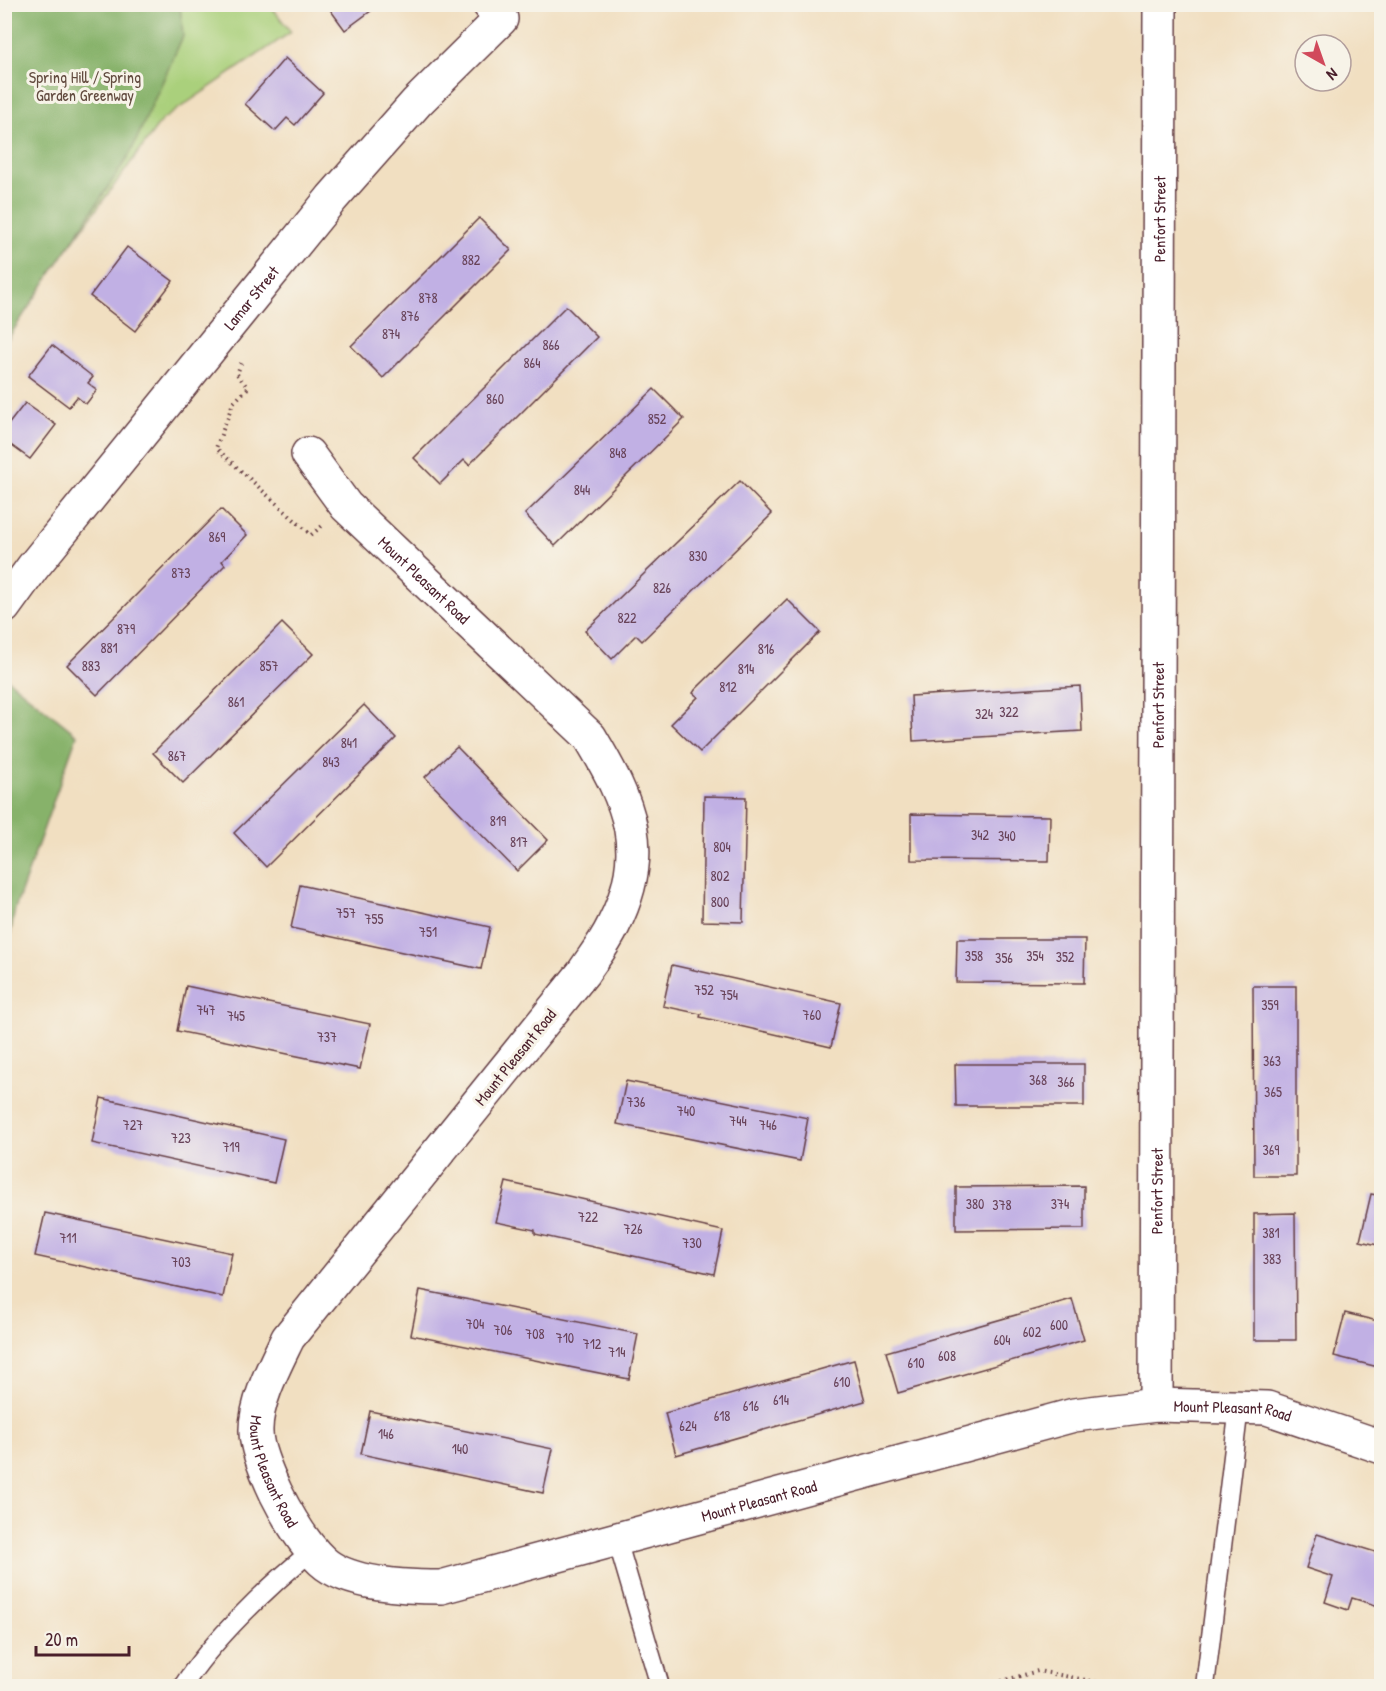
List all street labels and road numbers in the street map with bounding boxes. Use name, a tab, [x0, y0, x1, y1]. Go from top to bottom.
street label: Penfort Street	[1148, 175, 1171, 262]
street label: Lamar Street	[219, 261, 284, 334]
street label: Mount Pleasant Road	[374, 531, 475, 629]
street label: Penfort Street	[1147, 661, 1169, 748]
street label: Mount Pleasant Road	[469, 1004, 561, 1110]
street label: Penfort Street	[1145, 1147, 1168, 1234]
street label: Mount Pleasant Road	[1173, 1394, 1294, 1427]
street label: Mount Pleasant Road	[245, 1414, 303, 1531]
street label: Mount Pleasant Road	[699, 1474, 819, 1527]

